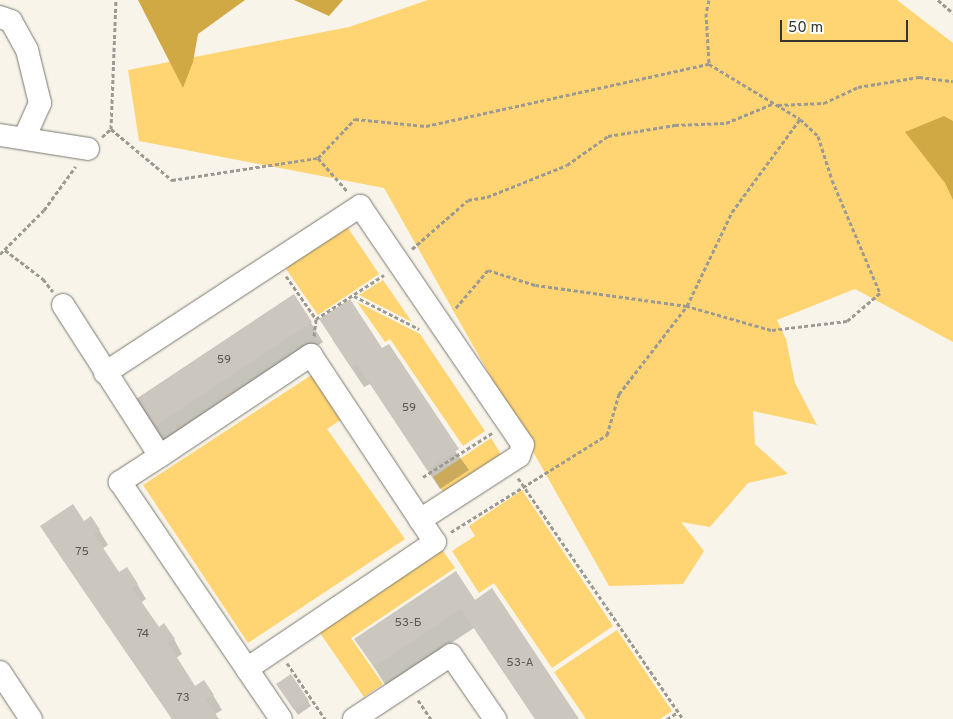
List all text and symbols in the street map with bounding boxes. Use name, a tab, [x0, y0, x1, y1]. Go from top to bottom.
scale bar	[783, 10, 910, 42]
text: 50 m	[788, 19, 823, 38]
house number: 59	[217, 354, 231, 368]
house number: 59	[402, 402, 416, 416]
house number: 75	[75, 546, 89, 560]
house number: 53-Б	[394, 617, 422, 631]
house number: 74	[137, 628, 149, 642]
house number: 53-А	[506, 657, 534, 671]
house number: 73	[176, 692, 190, 706]

